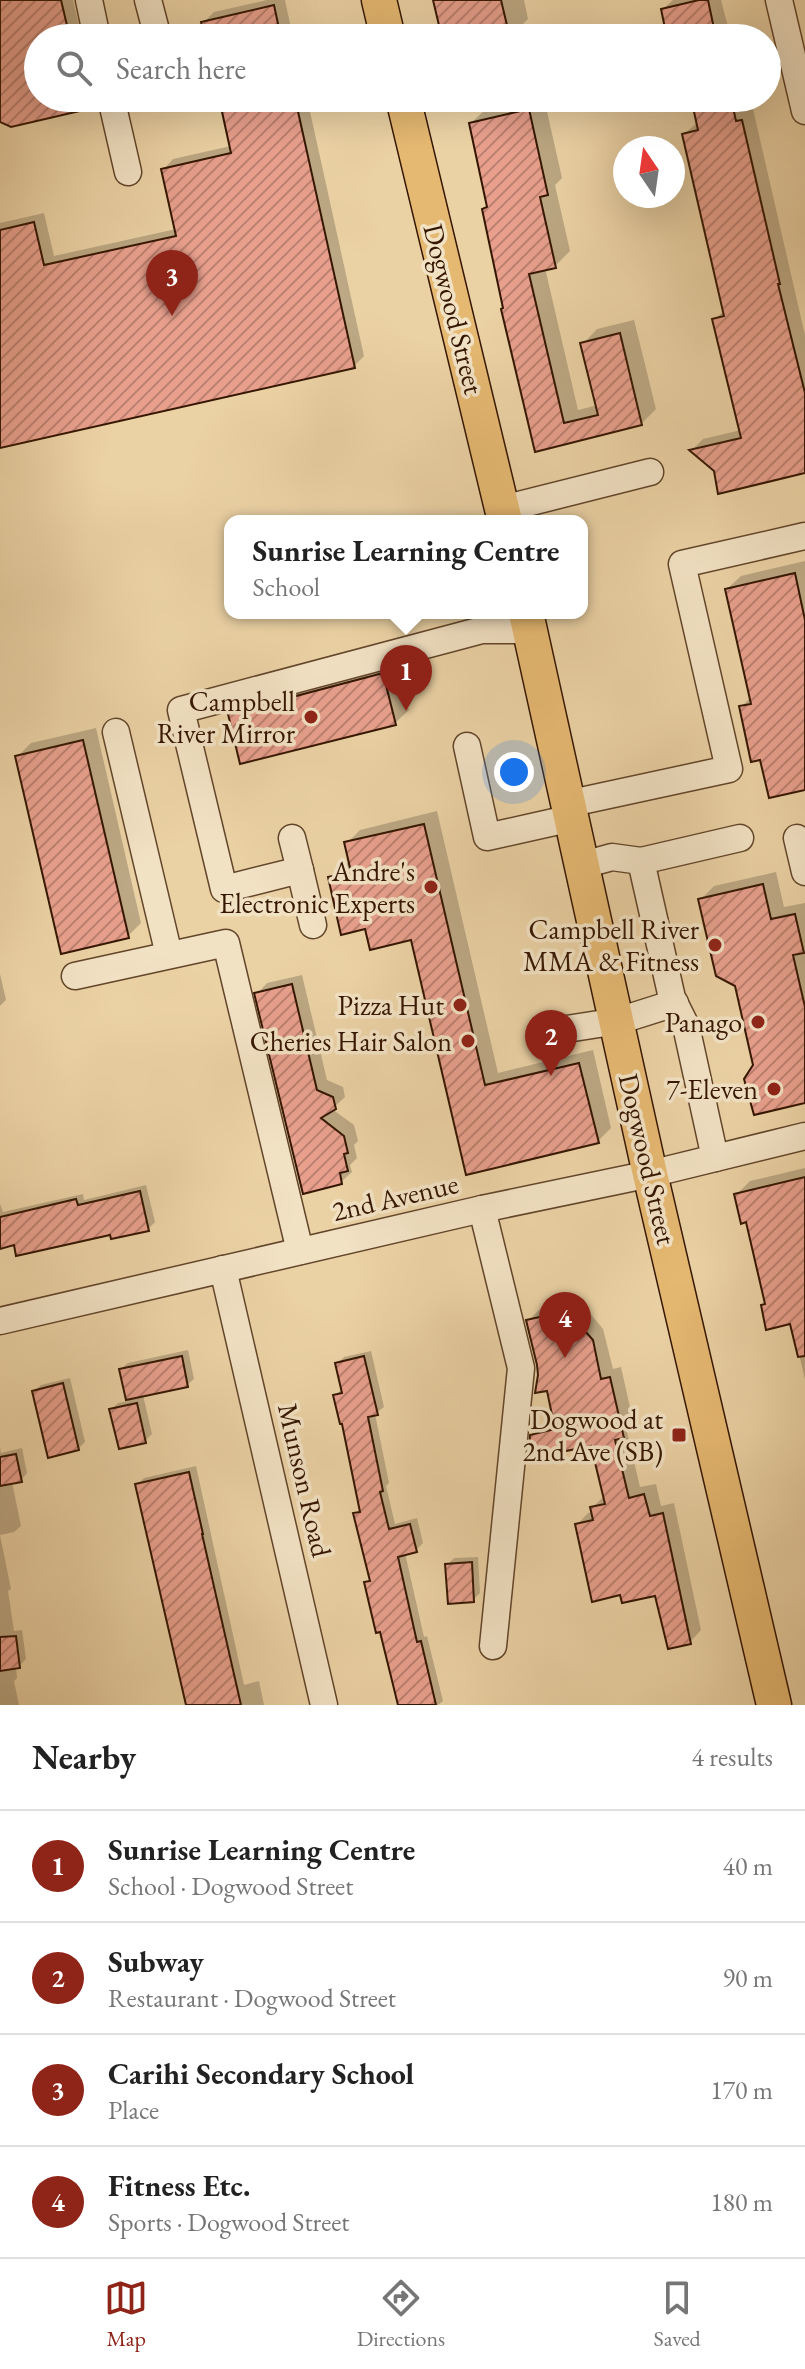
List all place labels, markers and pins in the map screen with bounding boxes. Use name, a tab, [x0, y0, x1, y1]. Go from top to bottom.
pin: 3	[146, 250, 198, 316]
pin: 1	[380, 645, 432, 711]
place label: Campbell River Mirror	[157, 683, 296, 751]
marker: Campbell River Mirror	[302, 708, 320, 726]
place label: Andre's Electronic Experts	[219, 853, 415, 921]
marker: Andre's Electronic Experts	[422, 878, 440, 896]
place label: Campbell River MMA & Fitness	[523, 911, 700, 979]
marker: Campbell River MMA & Fitness	[706, 936, 724, 954]
place label: Pizza Hut	[338, 987, 444, 1023]
marker: Pizza Hut	[451, 996, 469, 1014]
place label: Panago	[665, 1004, 742, 1040]
pin: 2	[525, 1010, 577, 1076]
marker: Panago	[749, 1013, 767, 1031]
place label: Cheries Hair Salon	[250, 1023, 452, 1059]
marker: Cheries Hair Salon	[459, 1032, 477, 1050]
place label: 7-Eleven	[666, 1071, 758, 1107]
marker: 7-Eleven	[765, 1080, 783, 1098]
pin: 4	[539, 1292, 591, 1358]
place label: Dogwood at 2nd Ave (SB)	[522, 1401, 663, 1469]
marker: Dogwood at 2nd Ave (SB)	[670, 1426, 688, 1444]

